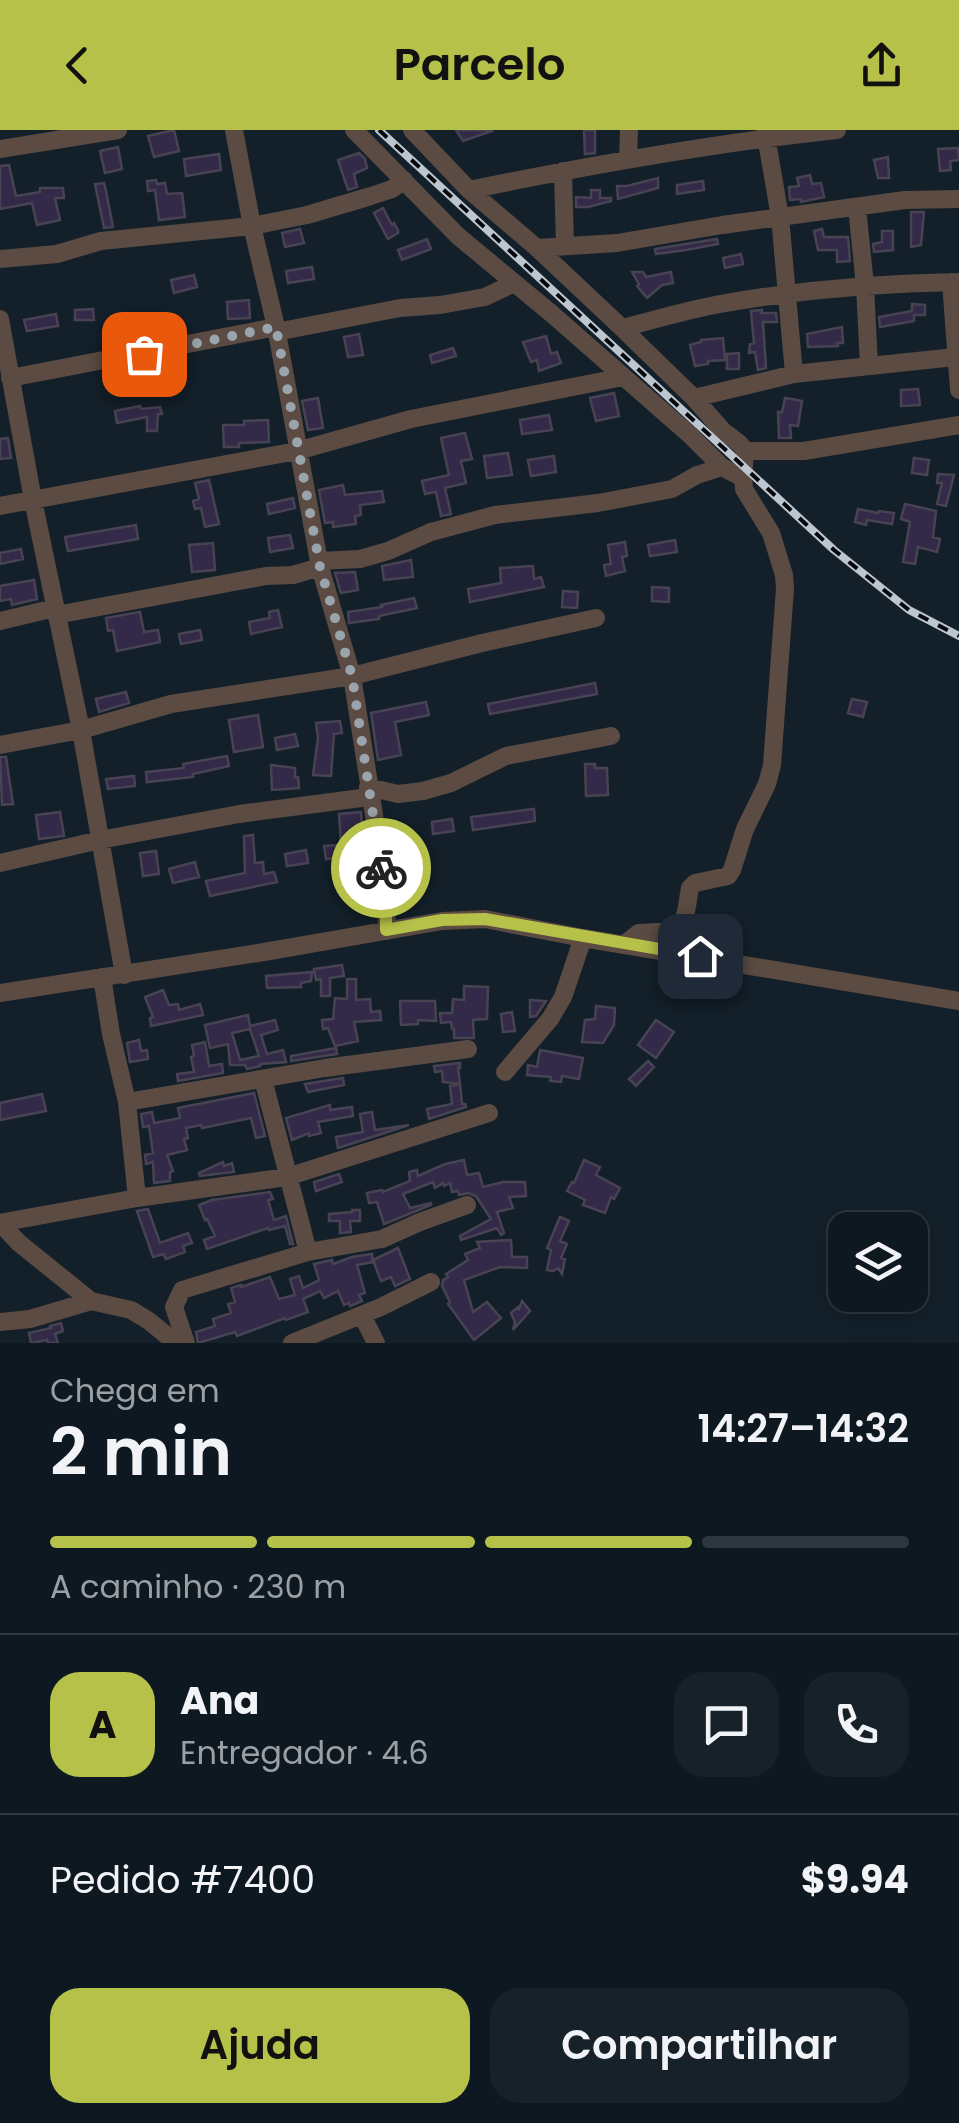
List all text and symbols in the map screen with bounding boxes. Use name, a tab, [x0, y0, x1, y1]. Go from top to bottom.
text: Parcelo	[393, 33, 566, 96]
icon: back	[50, 38, 105, 93]
icon: share	[854, 38, 909, 93]
pin	[102, 312, 187, 397]
icon: bag	[117, 327, 172, 382]
courier	[331, 818, 431, 918]
icon: bike	[354, 841, 409, 896]
pin	[658, 914, 743, 999]
icon: home	[673, 929, 728, 984]
map controls	[828, 1212, 928, 1312]
button: layers	[828, 1212, 928, 1312]
text: Chega em	[50, 1368, 220, 1413]
text: 14:27–14:32	[697, 1402, 909, 1455]
text: 2 min	[50, 1407, 232, 1498]
text: A caminho · 230 m	[50, 1564, 346, 1609]
button: chat	[674, 1672, 779, 1777]
button: phone	[804, 1672, 909, 1777]
text: Ana	[180, 1674, 259, 1727]
text: A	[88, 1698, 117, 1751]
text: Entregador · 4.6	[180, 1730, 429, 1775]
text: Pedido #7400	[50, 1853, 315, 1906]
text: $9.94	[801, 1853, 909, 1906]
button: Ajuda	[50, 1988, 470, 2103]
button: Compartilhar	[490, 1988, 909, 2103]

